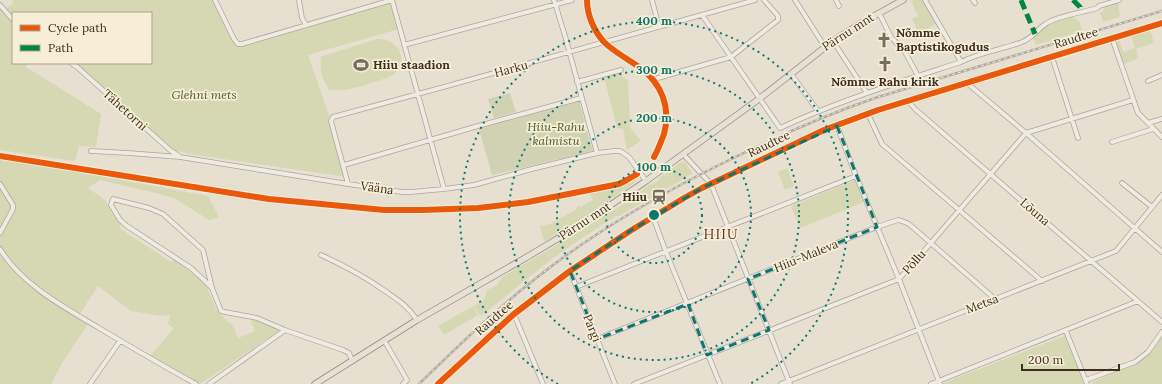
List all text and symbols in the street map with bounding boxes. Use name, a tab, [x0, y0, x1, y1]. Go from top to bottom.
street label: Pärnu mnt	[819, 9, 877, 54]
legend	[12, 12, 152, 64]
text: 400 m	[636, 13, 672, 28]
text: Cycle path	[48, 20, 107, 35]
street label: Raudtee	[1052, 24, 1100, 51]
place label: Nõmme Baptistikogudus	[896, 25, 989, 54]
church icon: Nõmme Baptistikogudus	[875, 31, 893, 49]
text: Path	[48, 40, 73, 55]
church icon: Nõmme Rahu kirik	[876, 55, 894, 73]
sports icon: Hiiu staadion	[352, 56, 370, 74]
place label: Hiiu staadion	[373, 57, 450, 72]
street label: Harku	[492, 57, 529, 80]
text: 300 m	[636, 62, 672, 77]
place label: Nõmme Rahu kirik	[831, 74, 939, 89]
street label: Tähetorni	[100, 86, 151, 134]
park label: Glehni mets	[171, 87, 237, 102]
text: 200 m	[636, 110, 672, 125]
park label: Hiiu-Rahu kalmistu	[527, 119, 586, 148]
street label: Raudtee	[745, 127, 793, 160]
text: 100 m	[637, 159, 671, 174]
street label: Vääna	[358, 178, 395, 197]
station icon: Hiiu	[650, 188, 668, 206]
place label: Hiiu	[622, 189, 648, 204]
street label: Lõuna	[1017, 195, 1053, 229]
street label: Pärnu mnt	[556, 198, 614, 243]
centre of rings	[647, 208, 661, 222]
district label: HIIU	[704, 225, 738, 243]
street label: Hiiu-Maleva	[772, 236, 840, 275]
street label: Põllu	[899, 246, 929, 277]
street label: Metsa	[963, 290, 1000, 317]
street label: Raudtee	[472, 297, 516, 338]
street label: Pargi	[580, 312, 605, 344]
scale bar	[1022, 346, 1119, 372]
text: 200 m	[1028, 352, 1064, 367]

